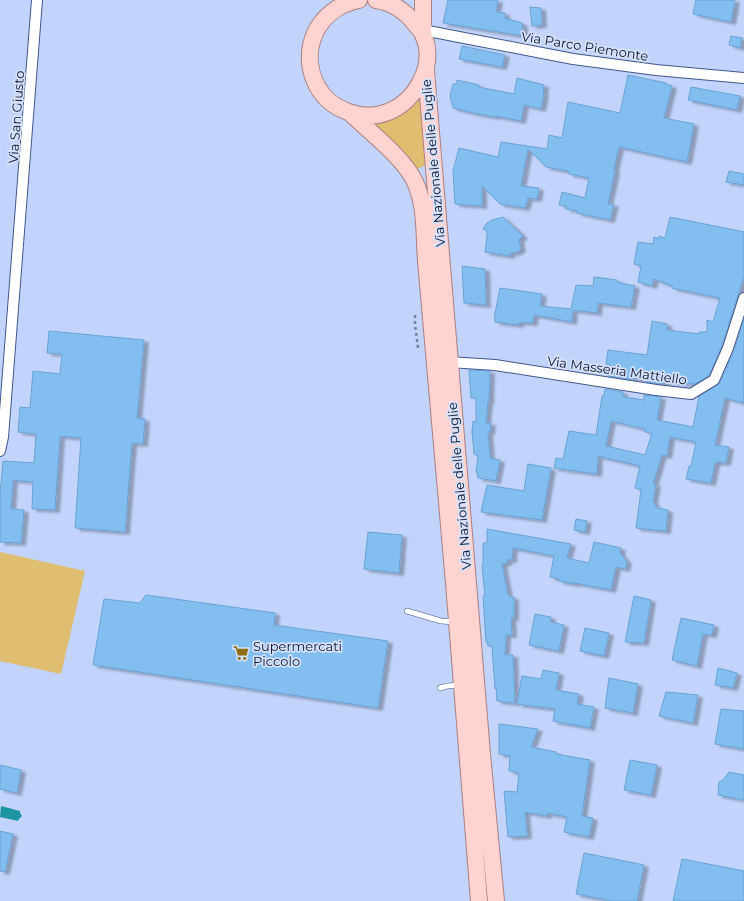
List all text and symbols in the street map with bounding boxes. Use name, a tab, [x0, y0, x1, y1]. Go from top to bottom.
street label: Via Parco Piemonte	[520, 28, 650, 64]
street label: Via San Giusto	[5, 70, 27, 164]
street label: Via Nazionale delle Puglie	[418, 79, 448, 247]
street label: Via Masseria Mattiello	[546, 352, 688, 388]
street label: Via Nazionale delle Puglie	[444, 402, 474, 570]
place label: Supermercati Piccolo	[253, 638, 342, 669]
supermarket icon: Supermercati Piccolo	[232, 644, 250, 662]

